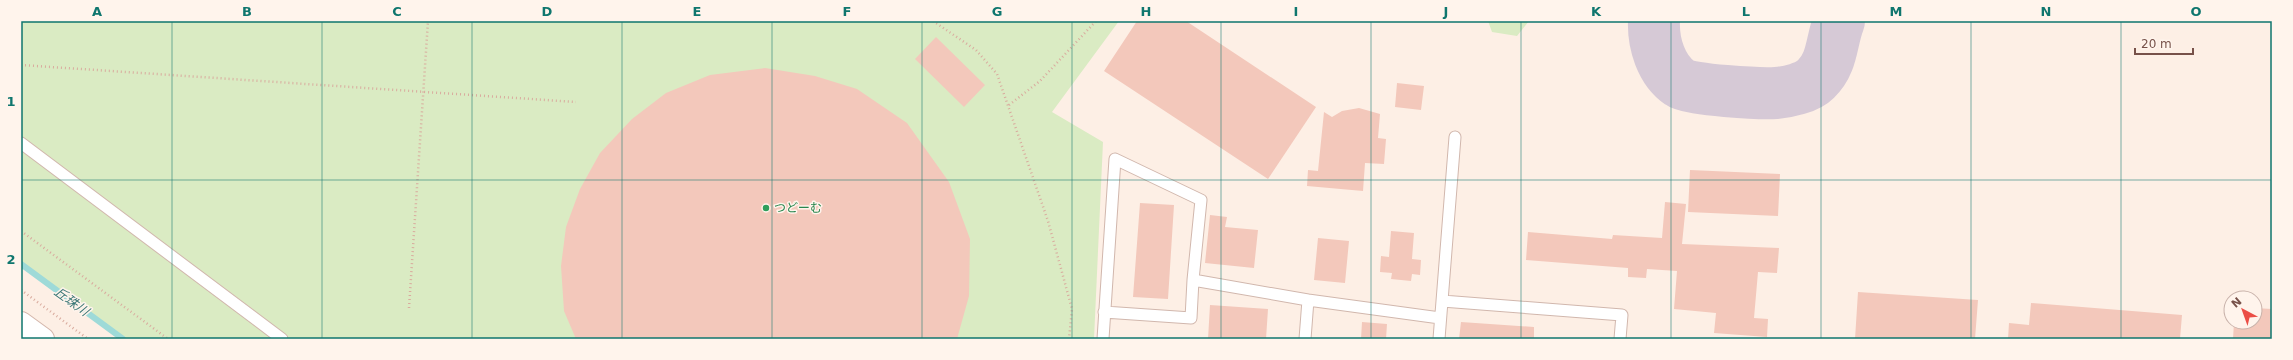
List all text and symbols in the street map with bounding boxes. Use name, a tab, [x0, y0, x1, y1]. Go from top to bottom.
text: A	[92, 4, 102, 19]
text: B	[242, 4, 252, 19]
text: C	[392, 4, 402, 19]
text: D	[542, 4, 553, 19]
text: E	[693, 4, 701, 19]
text: F	[843, 4, 851, 19]
text: G	[992, 4, 1002, 19]
text: H	[1141, 4, 1151, 19]
text: I	[1294, 4, 1298, 19]
text: J	[1443, 4, 1448, 19]
text: K	[1591, 4, 1602, 19]
text: L	[1742, 4, 1750, 19]
text: M	[1890, 4, 1902, 19]
text: N	[2041, 4, 2051, 19]
text: O	[2190, 4, 2202, 19]
scale bar	[2135, 30, 2193, 56]
text: 20 m	[2141, 37, 2172, 51]
text: 1	[6, 94, 16, 109]
place label: つどーむ	[774, 201, 822, 215]
marker: つどーむ	[761, 203, 771, 213]
text: 2	[6, 252, 16, 267]
water label: 丘珠川	[52, 284, 94, 320]
north arrow	[2223, 290, 2263, 330]
text: N	[2229, 295, 2245, 311]

